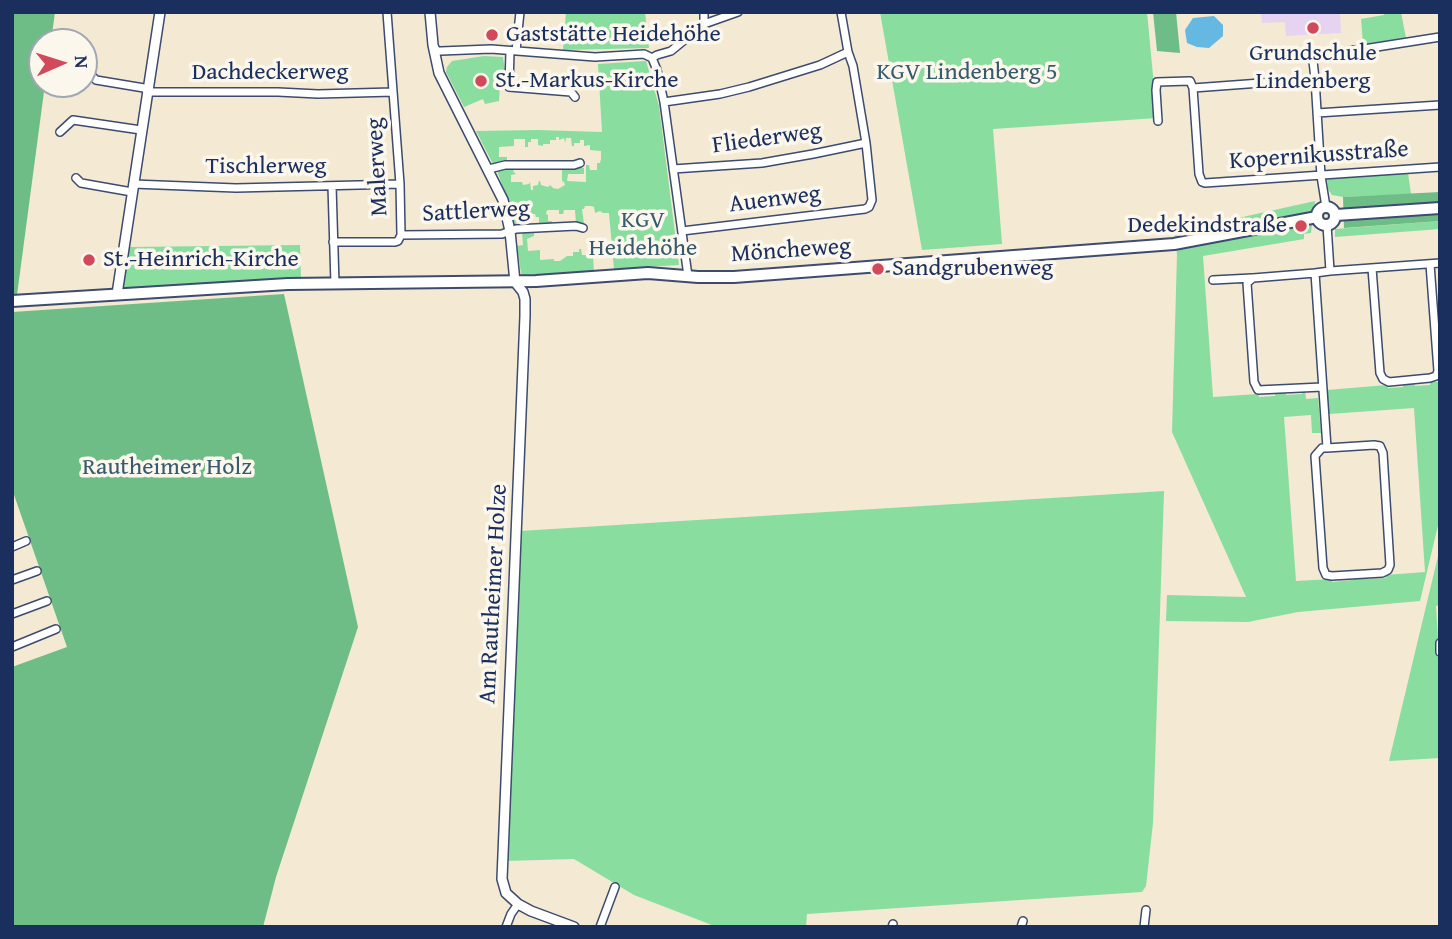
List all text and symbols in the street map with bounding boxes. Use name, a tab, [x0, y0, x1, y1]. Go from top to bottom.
marker: Grundschule Lindenberg	[1305, 20, 1321, 36]
place label: Gaststätte Heidehöhe	[506, 21, 721, 49]
marker: Gaststätte Heidehöhe	[484, 27, 500, 43]
north arrow	[28, 28, 98, 98]
place label: Grundschule Lindenberg	[1249, 40, 1377, 96]
text: N	[68, 55, 96, 69]
street label: Dachdeckerweg	[192, 59, 348, 87]
park label: KGV Lindenberg 5	[876, 59, 1058, 87]
place label: St.-Markus-Kirche	[495, 67, 679, 95]
marker: St.-Markus-Kirche	[473, 73, 489, 89]
street label: Malerweg	[361, 117, 395, 217]
street label: Fliederweg	[710, 117, 824, 161]
street label: Kopernikusstraße	[1228, 135, 1410, 177]
street label: Tischlerweg	[205, 153, 327, 181]
street label: Auenweg	[728, 180, 822, 220]
street label: Sattlerweg	[421, 195, 531, 229]
park label: KGV Heidehöhe	[589, 207, 697, 263]
place label: Dedekindstraße	[1128, 212, 1287, 240]
marker: Dedekindstraße	[1293, 218, 1309, 234]
street label: Möncheweg	[730, 232, 852, 270]
place label: St.-Heinrich-Kirche	[103, 246, 299, 274]
marker: St.-Heinrich-Kirche	[81, 252, 97, 268]
place label: Sandgrubenweg	[892, 255, 1053, 283]
marker: Sandgrubenweg	[870, 261, 886, 277]
park label: Rautheimer Holz	[82, 454, 252, 482]
street label: Am Rautheimer Holze	[474, 483, 514, 705]

